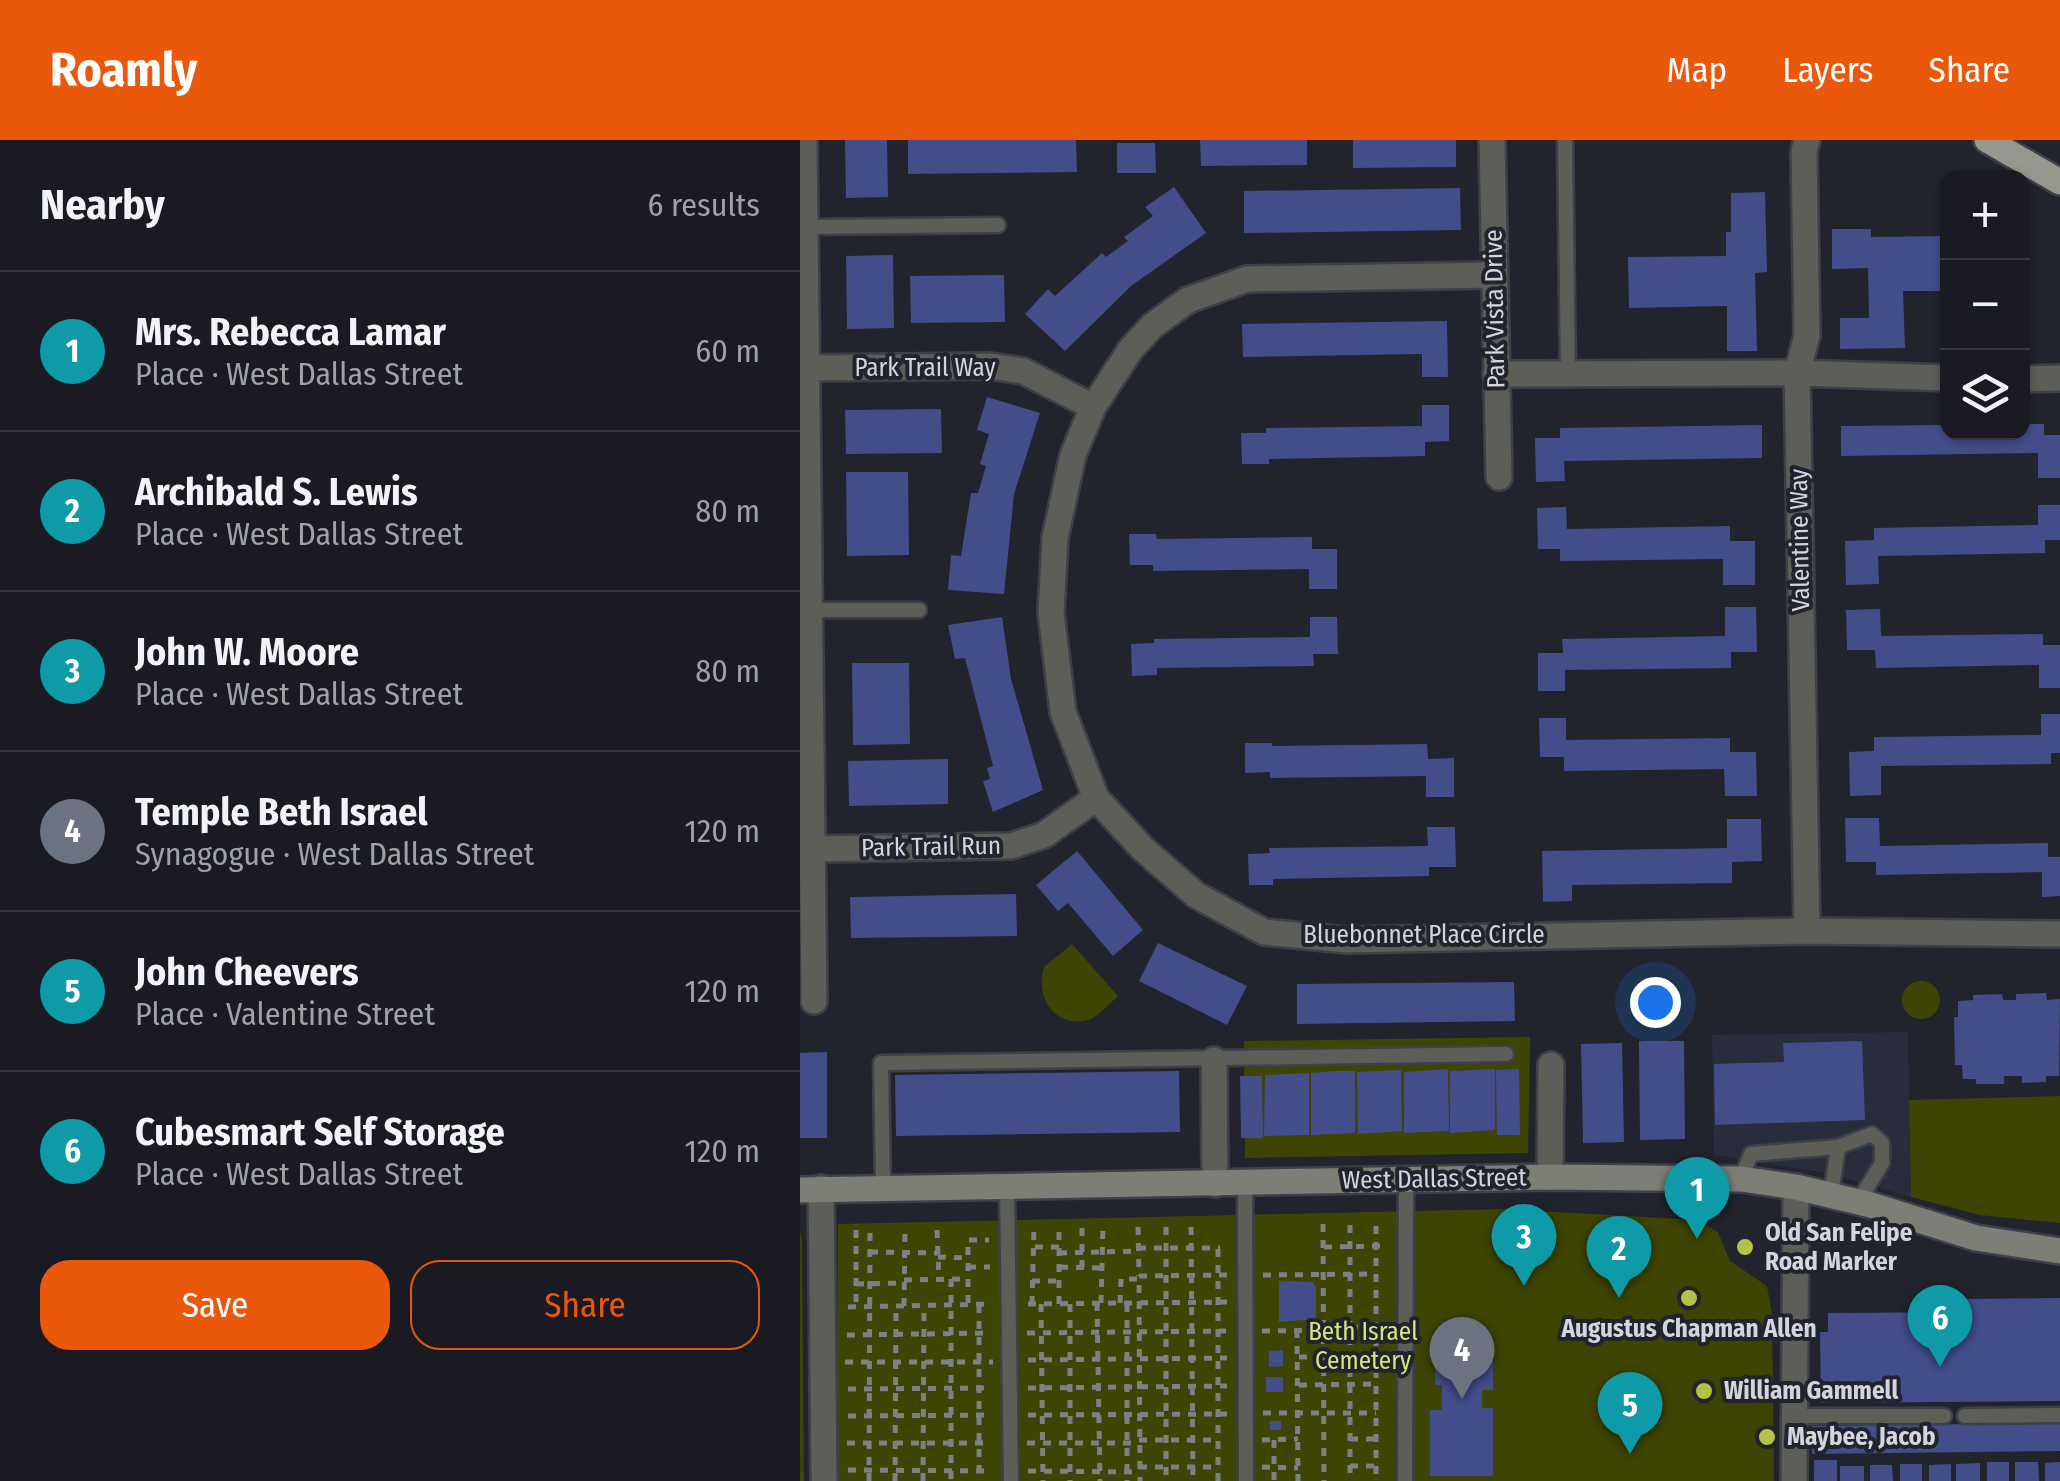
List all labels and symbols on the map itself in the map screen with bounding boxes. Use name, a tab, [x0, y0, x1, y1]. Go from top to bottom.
street label: Park Vista Drive	[1479, 229, 1511, 389]
street label: Park Trail Way	[854, 353, 996, 383]
street label: Valentine Way	[1784, 468, 1816, 612]
street label: Park Trail Run	[861, 831, 1001, 863]
street label: Bluebonnet Place Circle	[1303, 920, 1545, 950]
your location	[1630, 977, 1681, 1028]
pin: 1	[1664, 1156, 1730, 1239]
street label: West Dallas Street	[1341, 1162, 1528, 1196]
pin: 3	[1492, 1204, 1556, 1286]
pin: 2	[1586, 1216, 1652, 1298]
place label: Old San Felipe Road Marker	[1765, 1218, 1913, 1277]
marker: Old San Felipe Road Marker	[1734, 1236, 1756, 1258]
pin: 6	[1908, 1284, 1972, 1367]
marker: Augustus Chapman Allen	[1678, 1287, 1700, 1309]
place label: Augustus Chapman Allen	[1560, 1314, 1817, 1344]
pin: 4	[1430, 1316, 1494, 1399]
park label: Beth Israel Cemetery	[1308, 1317, 1418, 1376]
pin: 5	[1598, 1372, 1662, 1454]
place label: William Gammell	[1724, 1376, 1898, 1406]
marker: William Gammell	[1693, 1380, 1715, 1402]
place label: Maybee, Jacob	[1787, 1422, 1935, 1452]
marker: Maybee, Jacob	[1756, 1426, 1778, 1448]

